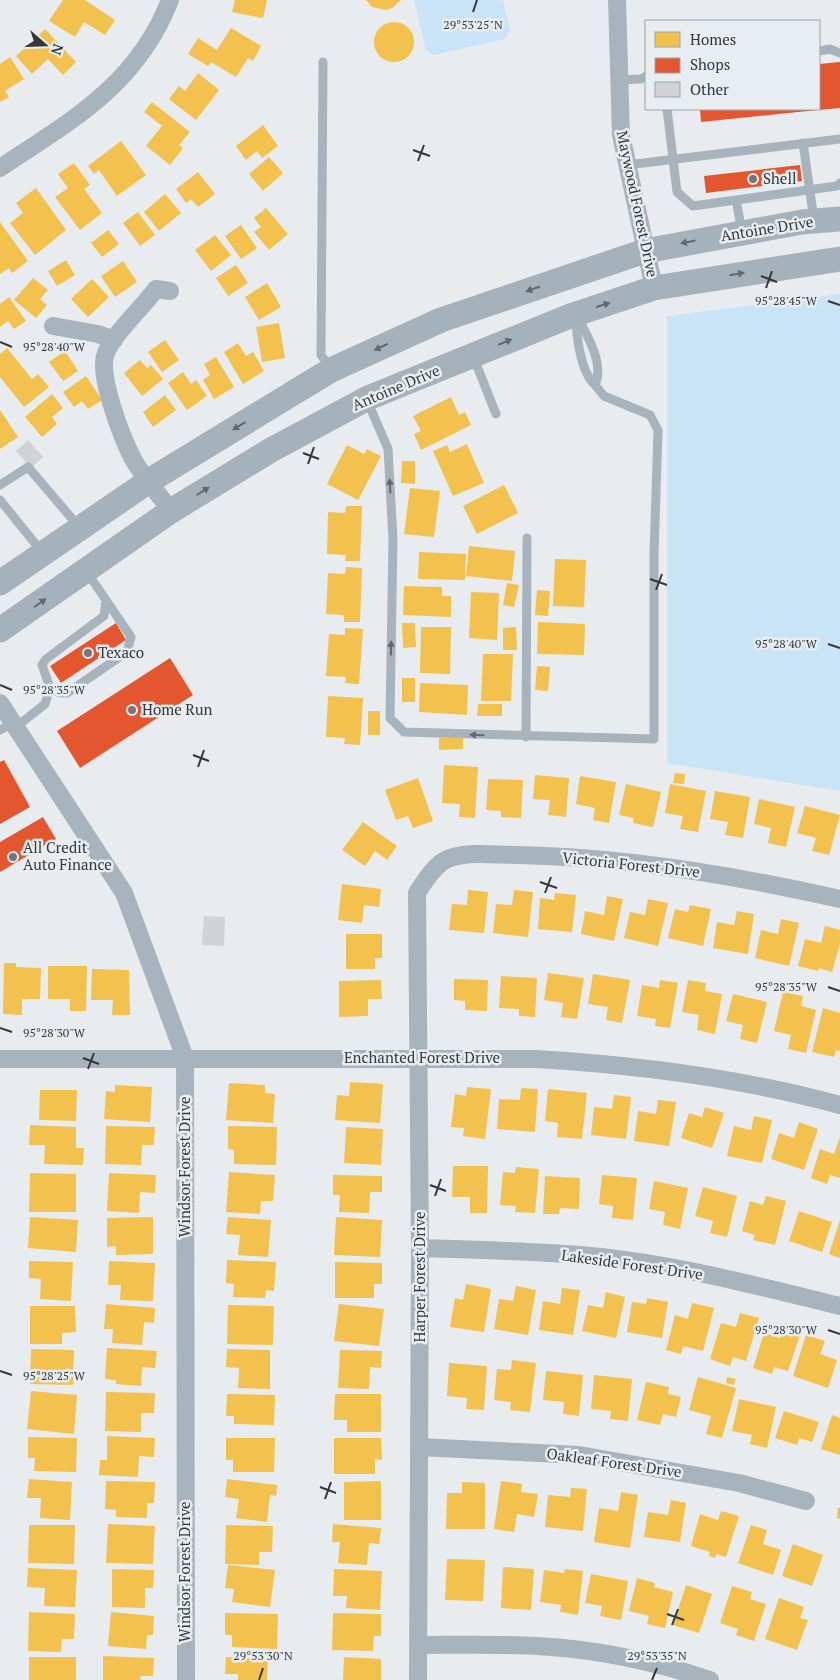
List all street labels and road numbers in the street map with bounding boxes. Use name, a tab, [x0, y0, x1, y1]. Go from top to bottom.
street label: Maywood Forest Drive	[613, 129, 663, 279]
street label: Antoine Drive	[719, 211, 815, 245]
street label: Antoine Drive	[349, 360, 443, 415]
street label: Victoria Forest Drive	[561, 847, 701, 881]
street label: Enchanted Forest Drive	[344, 1047, 500, 1067]
street label: Windsor Forest Drive	[174, 1096, 194, 1238]
street label: Harper Forest Drive	[409, 1212, 429, 1342]
street label: Lakeside Forest Drive	[560, 1244, 704, 1284]
street label: Oakleaf Forest Drive	[545, 1443, 683, 1481]
street label: Windsor Forest Drive	[174, 1501, 194, 1643]

